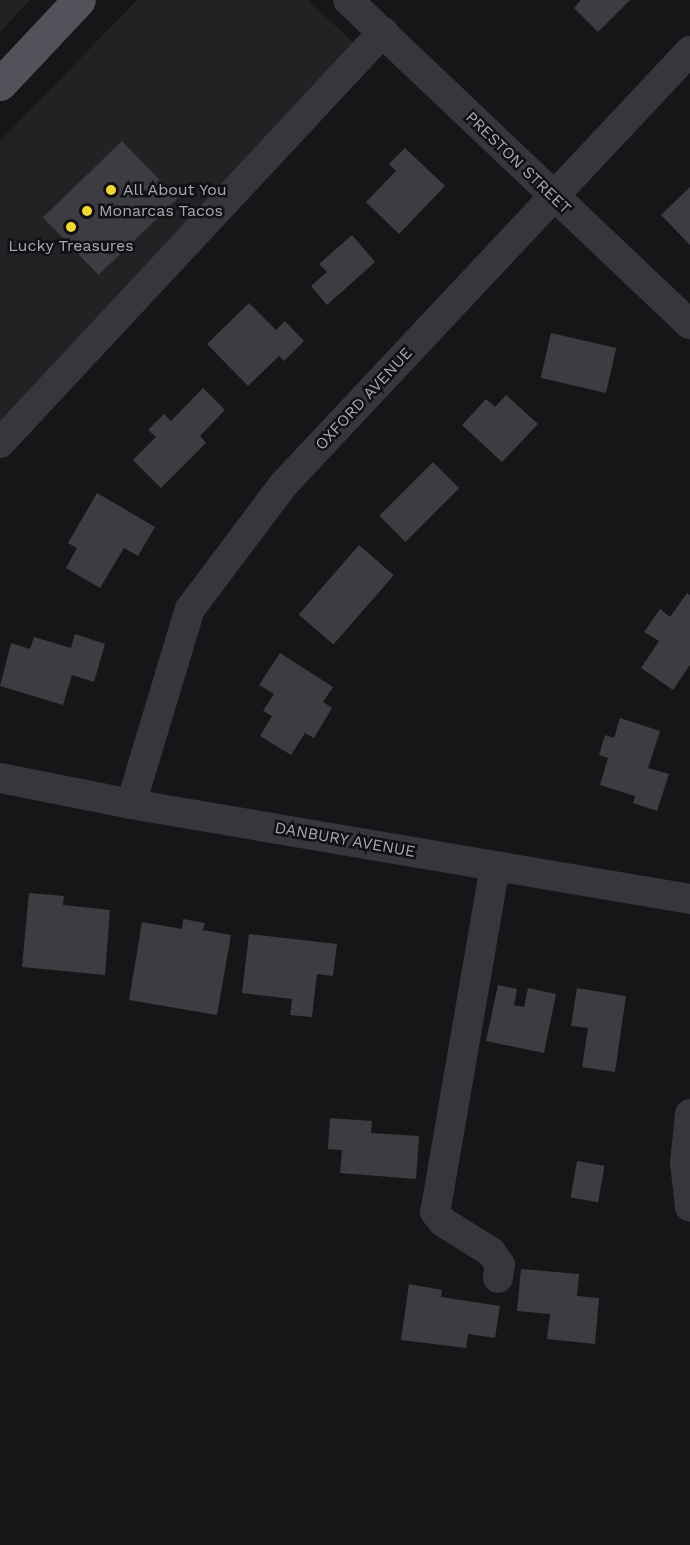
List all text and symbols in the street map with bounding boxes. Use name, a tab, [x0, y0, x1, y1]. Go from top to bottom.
street label: PRESTON STREET	[461, 108, 575, 218]
place label: All About You	[123, 180, 229, 200]
marker: All About You	[104, 183, 118, 197]
place label: Monarcas Tacos	[99, 201, 223, 221]
marker: Monarcas Tacos	[80, 204, 94, 218]
marker: Lucky Treasures	[64, 220, 78, 234]
place label: Lucky Treasures	[8, 236, 134, 256]
street label: OXFORD AVENUE	[311, 344, 417, 454]
street label: DANBURY AVENUE	[273, 818, 417, 862]

